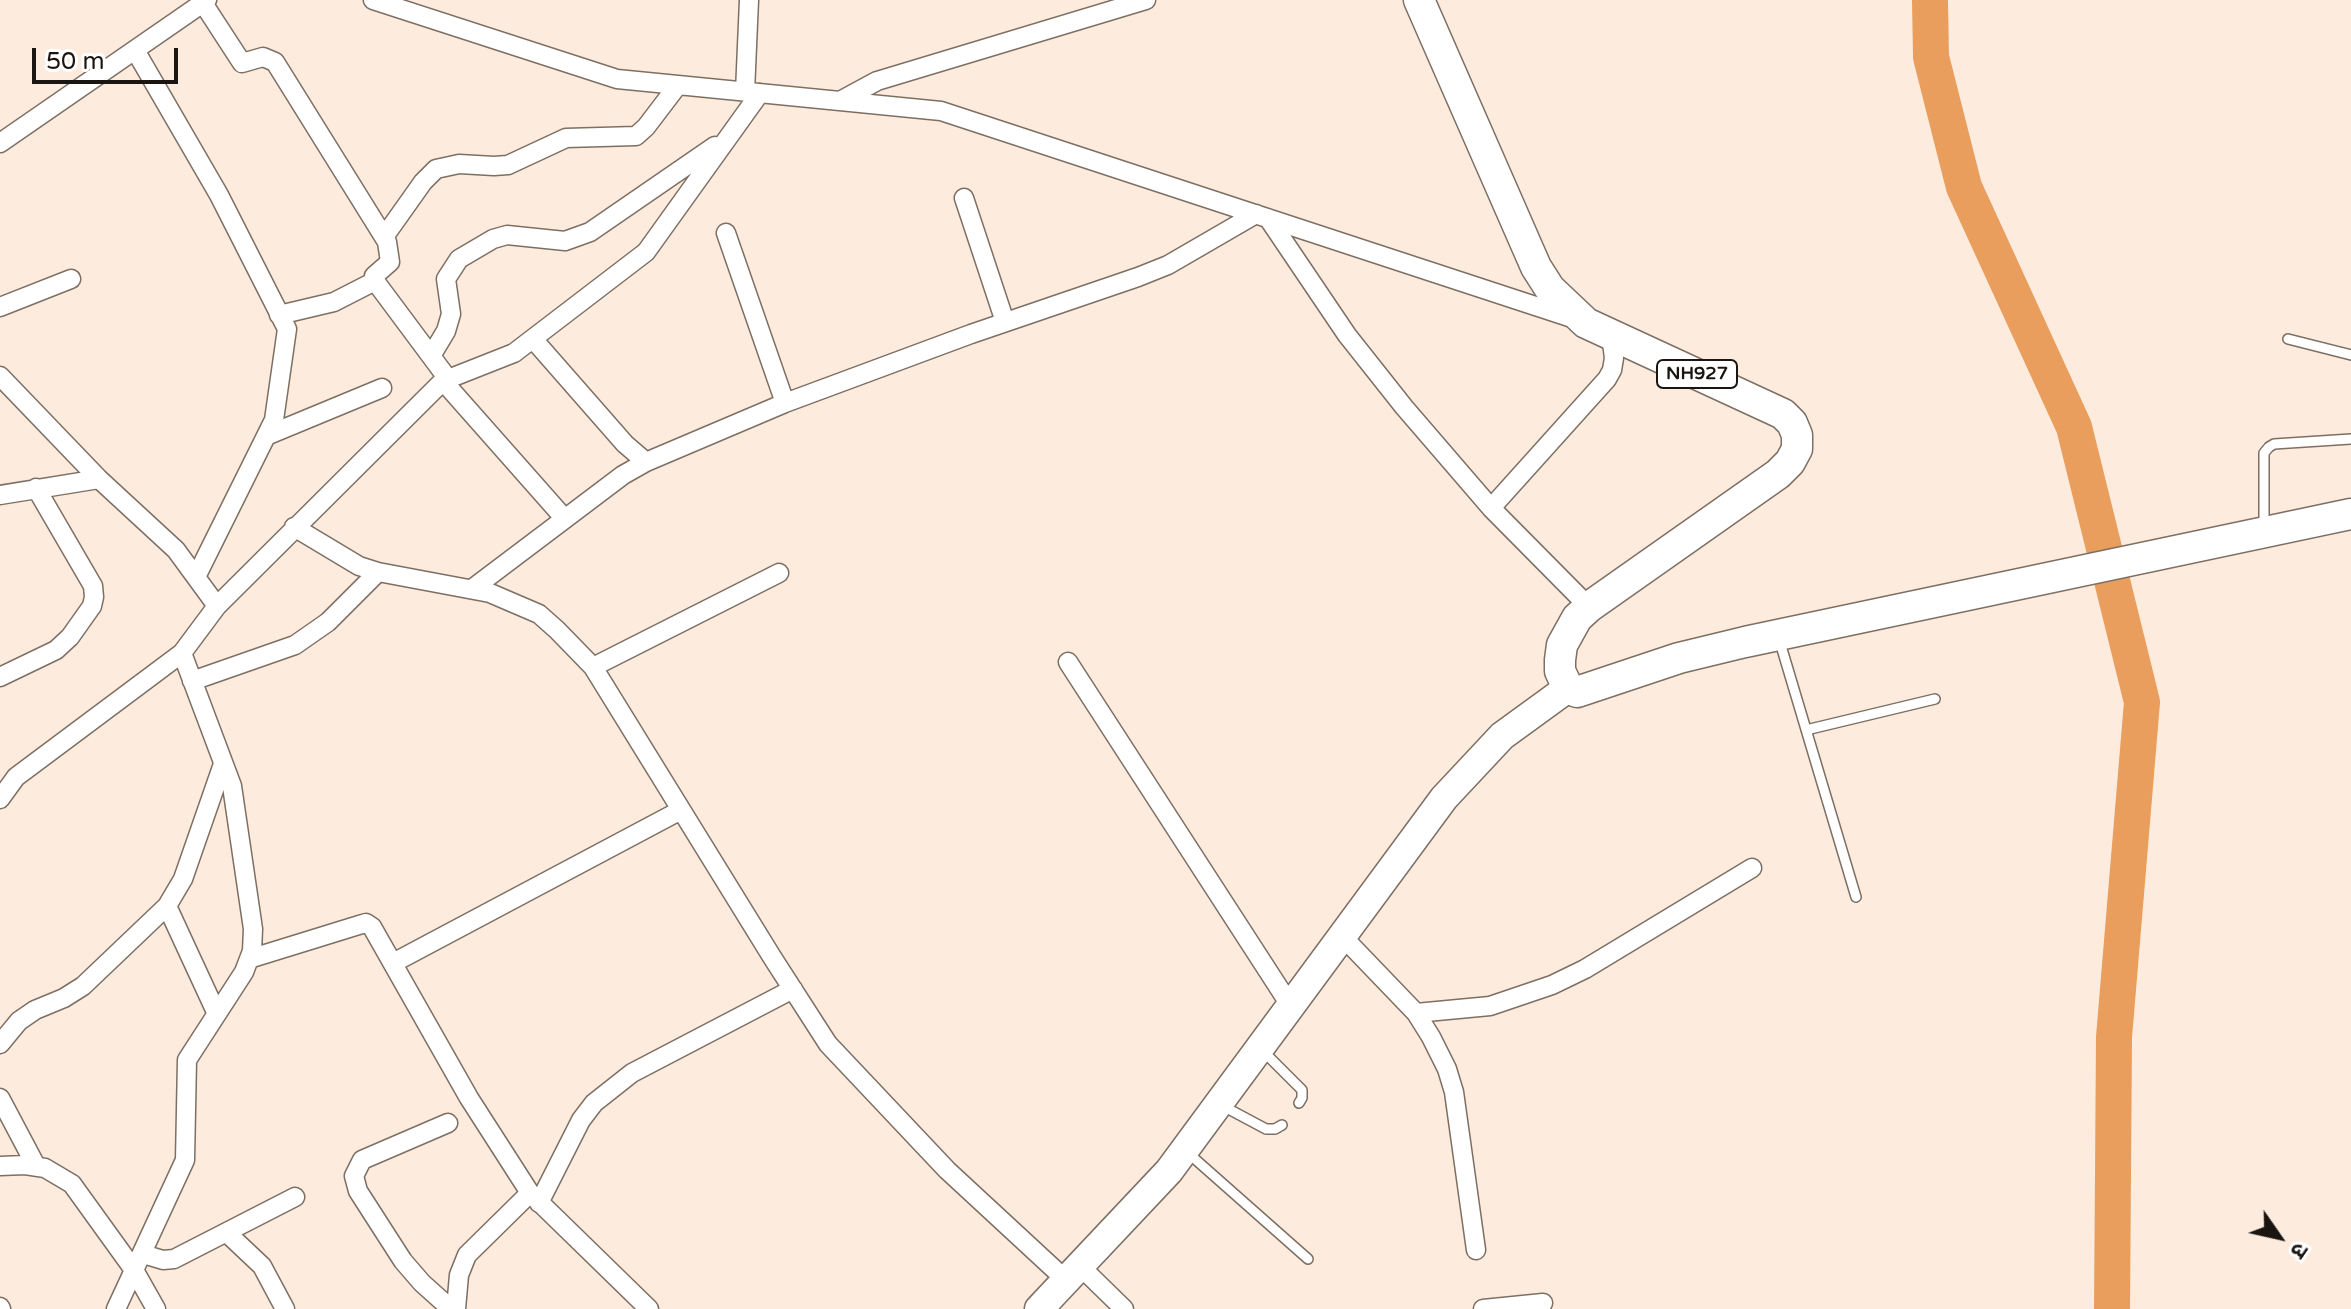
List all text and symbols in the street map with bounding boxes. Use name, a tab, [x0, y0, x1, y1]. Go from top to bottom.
scale bar	[36, 32, 182, 82]
text: 50 m	[46, 47, 104, 76]
road number: NH927	[1657, 360, 1737, 388]
north arrow	[2239, 1197, 2319, 1277]
text: उ	[2285, 1238, 2313, 1263]

